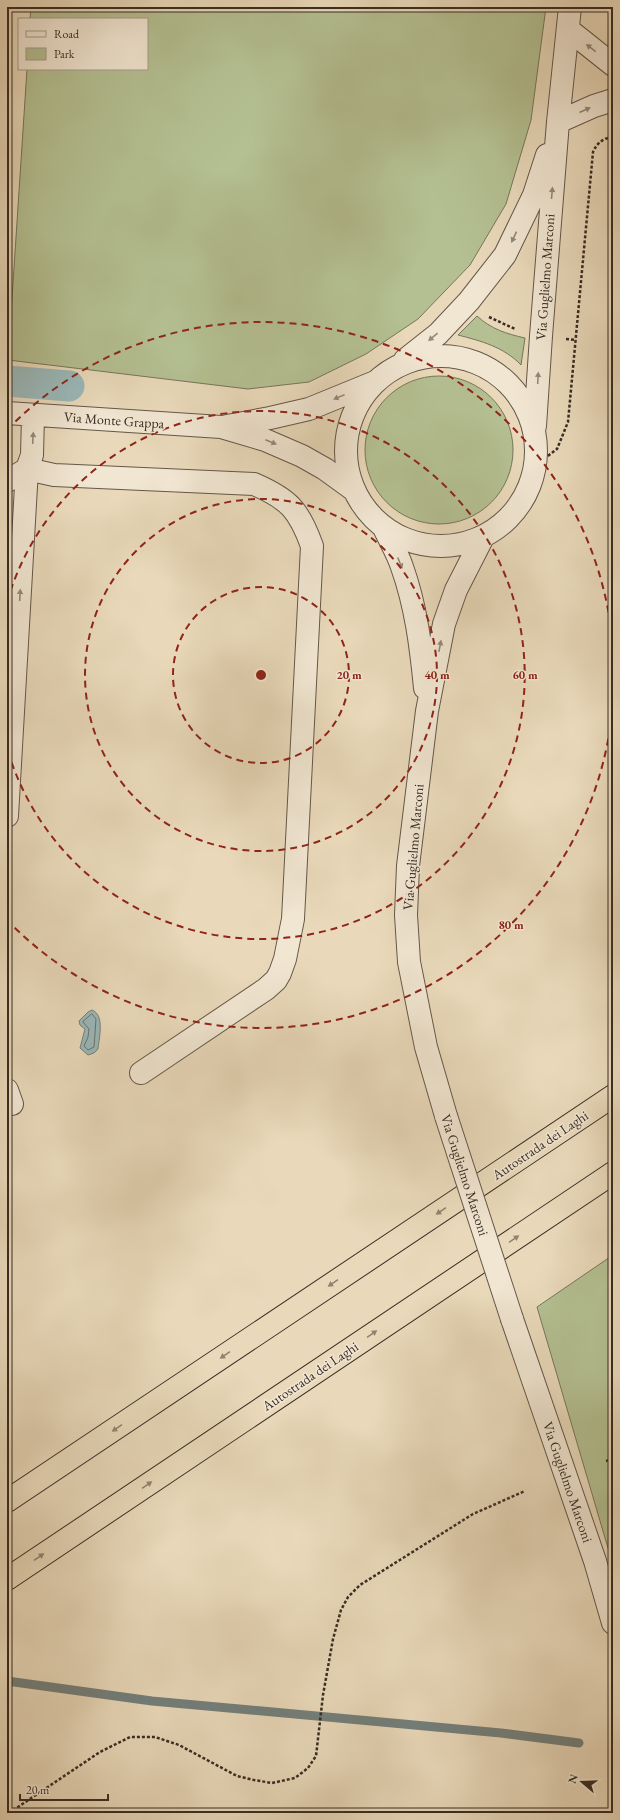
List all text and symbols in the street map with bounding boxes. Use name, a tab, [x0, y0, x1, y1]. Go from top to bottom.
legend	[18, 18, 148, 70]
text: Road	[54, 26, 80, 42]
one-way arrow	[585, 43, 596, 52]
text: Park	[54, 46, 75, 62]
one-way arrow	[579, 107, 590, 113]
one-way arrow	[548, 187, 555, 199]
street label: Via Guglielmo Marconi	[532, 213, 558, 341]
one-way arrow	[511, 231, 517, 242]
one-way arrow	[428, 333, 438, 342]
one-way arrow	[535, 371, 541, 384]
one-way arrow	[333, 394, 344, 400]
street label: Via Monte Grappa	[63, 408, 165, 433]
one-way arrow	[30, 432, 37, 444]
one-way arrow	[266, 440, 278, 446]
one-way arrow	[398, 558, 404, 570]
one-way arrow	[16, 589, 23, 601]
one-way arrow	[437, 639, 443, 652]
text: 20 m	[336, 667, 362, 683]
text: 40 m	[424, 667, 450, 683]
text: 60 m	[512, 667, 538, 683]
centre of rings	[254, 668, 268, 682]
street label: Via Guglielmo Marconi	[399, 783, 428, 911]
text: 80 m	[498, 917, 524, 933]
street label: Autostrada dei Laghi	[488, 1106, 592, 1184]
street label: Via Guglielmo Marconi	[437, 1112, 493, 1239]
one-way arrow	[436, 1207, 446, 1215]
one-way arrow	[509, 1235, 520, 1242]
one-way arrow	[328, 1279, 338, 1287]
one-way arrow	[366, 1330, 377, 1338]
street label: Autostrada dei Laghi	[258, 1337, 362, 1415]
one-way arrow	[219, 1351, 230, 1359]
street label: Via Guglielmo Marconi	[539, 1419, 597, 1545]
one-way arrow	[111, 1424, 122, 1431]
one-way arrow	[142, 1481, 153, 1489]
one-way arrow	[34, 1553, 45, 1561]
north arrow	[562, 1762, 602, 1802]
text: N	[564, 1772, 581, 1785]
scale bar	[20, 1776, 108, 1802]
text: 20 m	[26, 1782, 50, 1798]

